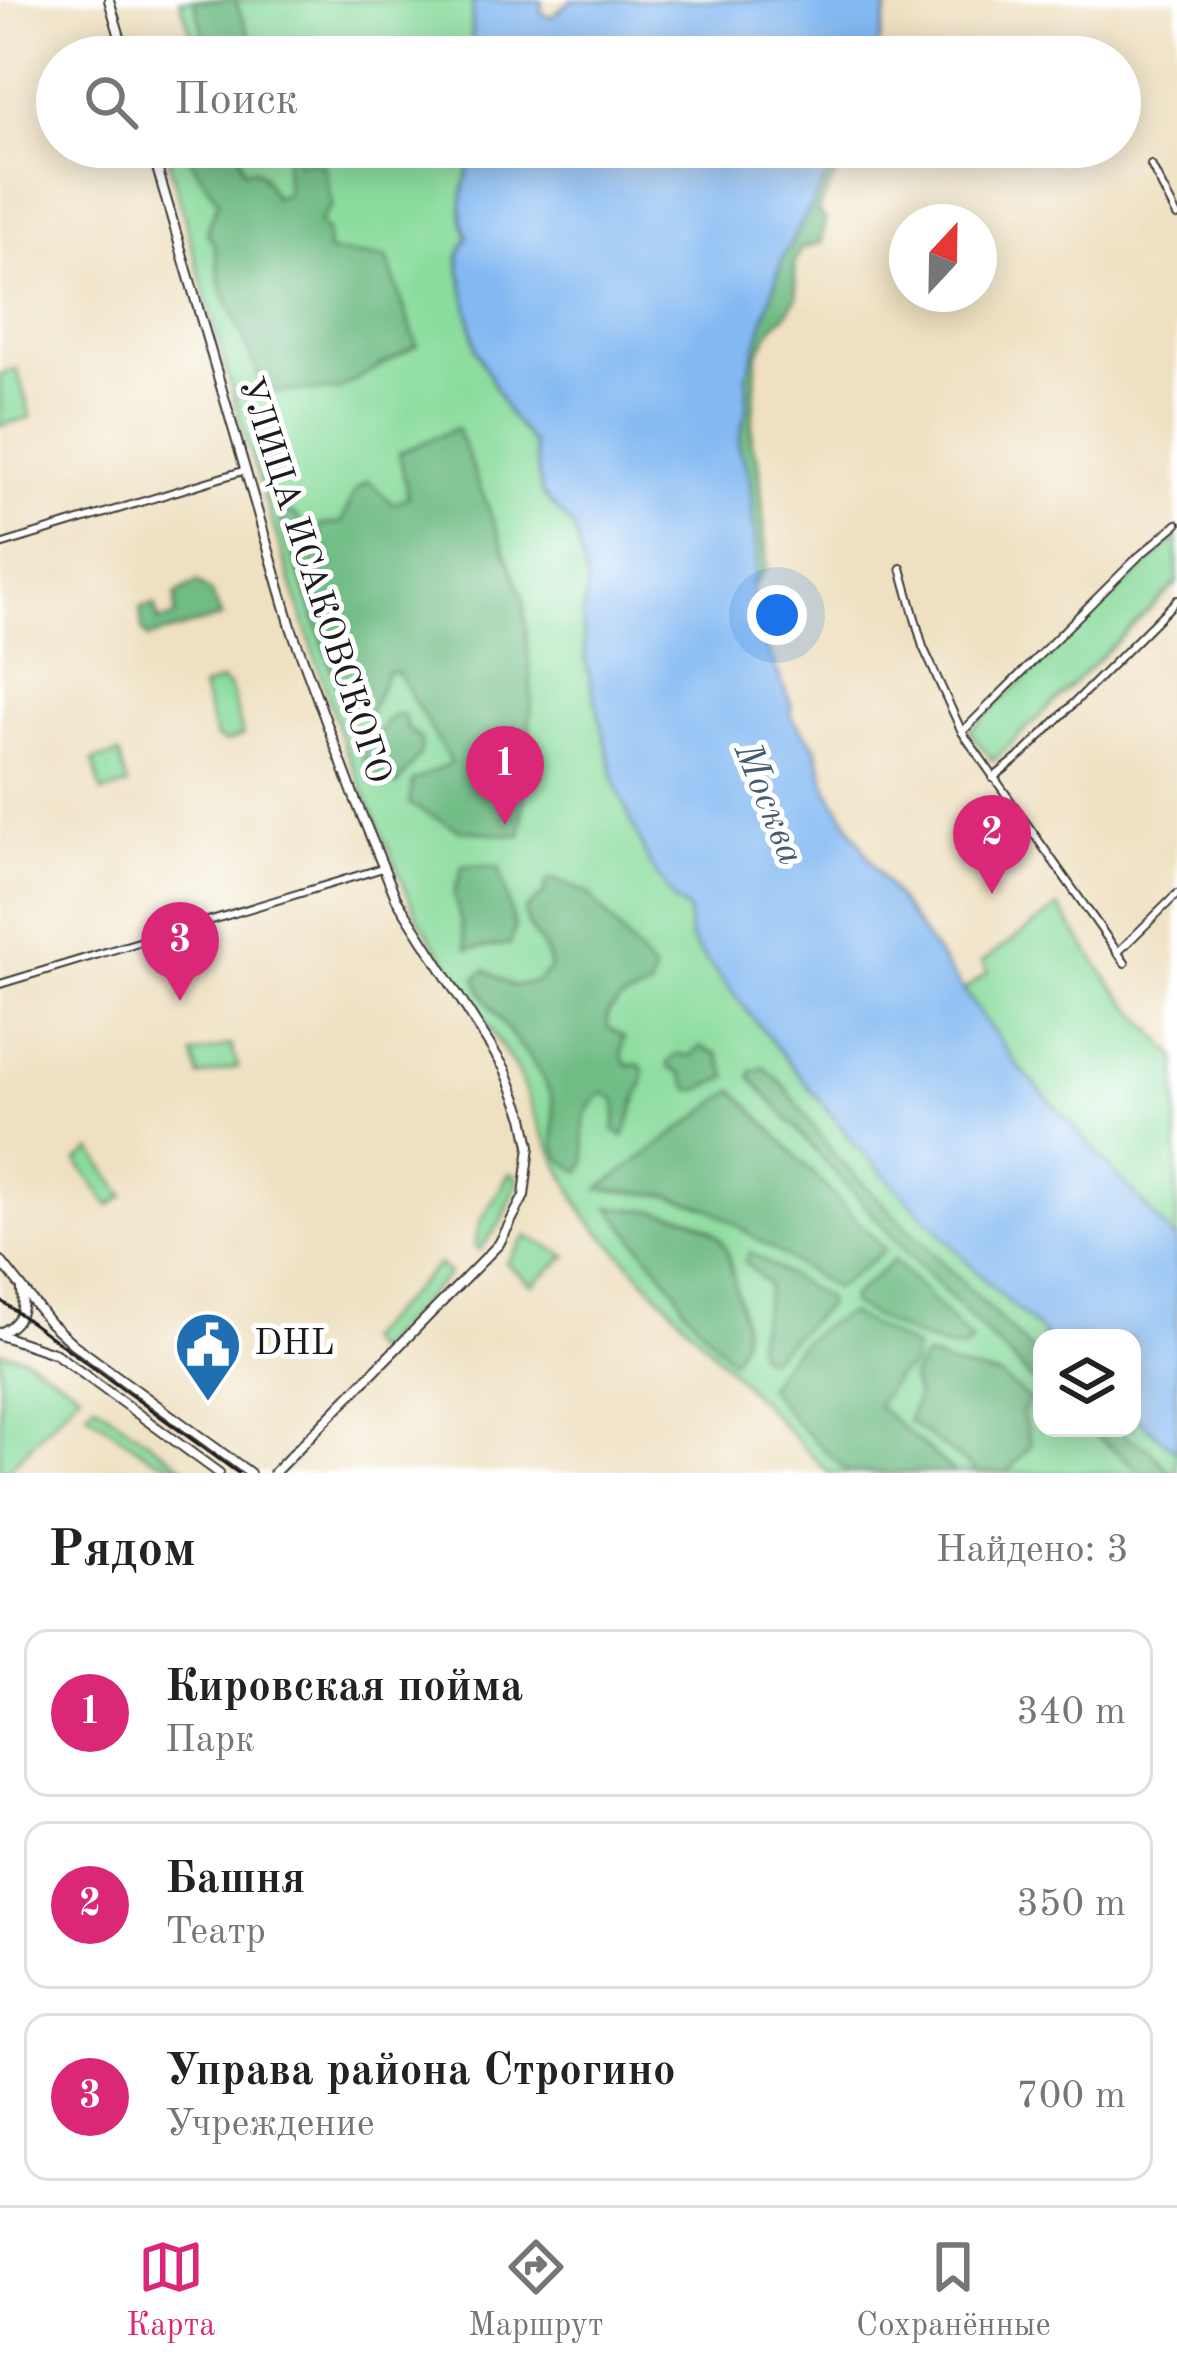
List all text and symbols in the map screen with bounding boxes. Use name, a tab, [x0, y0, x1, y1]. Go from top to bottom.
search box	[36, 36, 1141, 168]
icon: search	[78, 69, 144, 135]
text: Поиск	[174, 79, 298, 124]
north arrow	[889, 204, 997, 312]
street label: УЛИЦА ИСАКОВСКОГО	[230, 374, 396, 788]
your location	[747, 585, 807, 645]
pin: 1	[466, 726, 544, 825]
water label: Москва	[726, 736, 810, 871]
pin: 2	[953, 795, 1031, 894]
pin: 3	[141, 902, 219, 1001]
public building icon: DHL	[173, 1310, 243, 1404]
place label: DHL	[254, 1327, 335, 1363]
map controls	[1033, 1329, 1141, 1437]
button: layers	[1033, 1329, 1141, 1437]
text: Рядом	[48, 1526, 196, 1577]
text: Найдено: 3	[936, 1531, 1129, 1570]
text: Кировская пойма	[165, 1666, 523, 1711]
text: 1	[79, 1693, 101, 1732]
text: 340 m	[1016, 1693, 1126, 1732]
text: Парк	[165, 1721, 255, 1760]
text: Башня	[165, 1858, 305, 1903]
text: 2	[79, 1885, 101, 1924]
text: 350 m	[1016, 1885, 1126, 1924]
text: Театр	[165, 1913, 266, 1952]
text: Управа района Строгино	[165, 2050, 676, 2095]
text: 3	[79, 2077, 101, 2116]
text: 700 m	[1016, 2077, 1126, 2116]
text: Учреждение	[165, 2105, 375, 2144]
tab: Карта	[126, 2234, 216, 2347]
tab: Маршрут	[468, 2234, 604, 2347]
tab: Сохранённые	[856, 2234, 1051, 2347]

